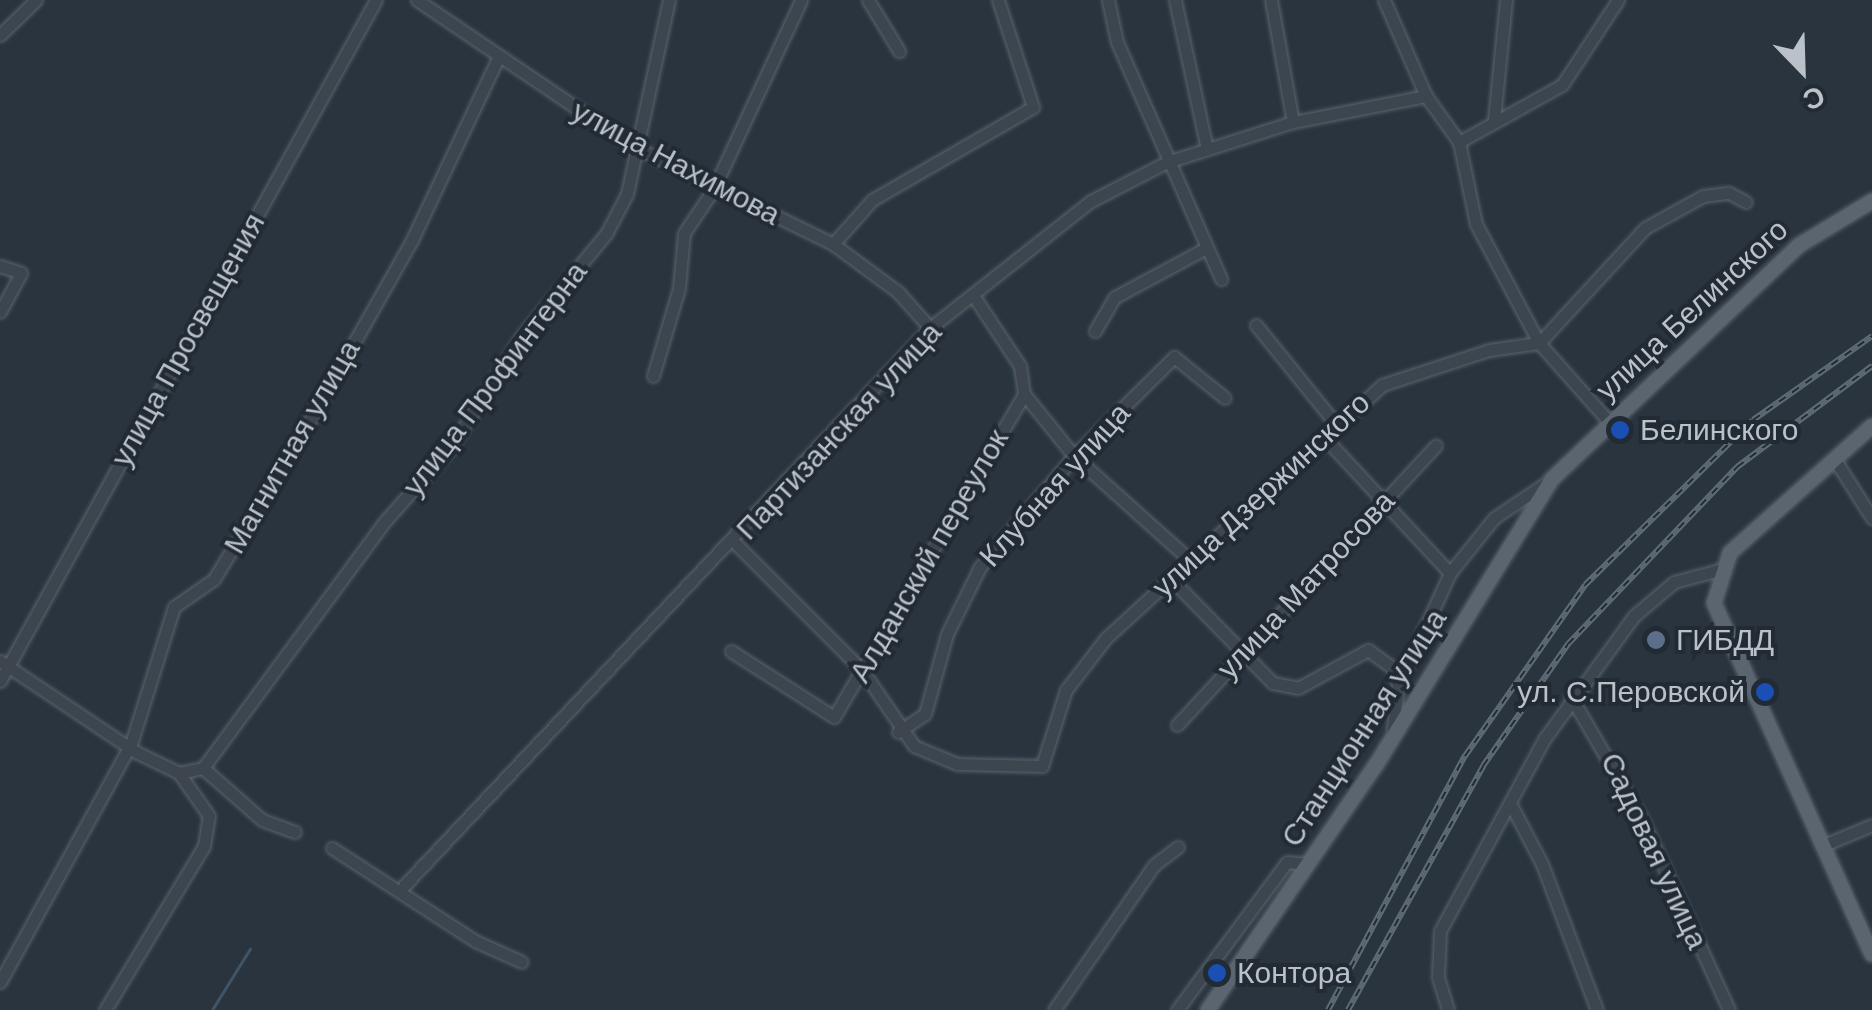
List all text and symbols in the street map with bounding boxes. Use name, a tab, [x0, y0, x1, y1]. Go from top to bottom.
north arrow	[1752, 20, 1852, 120]
text: С	[1799, 80, 1829, 116]
street label: улица Нахимова	[566, 93, 786, 233]
street label: улица Просвещения	[104, 207, 272, 473]
street label: улица Белинского	[1589, 212, 1795, 408]
street label: улица Профинтерна	[395, 255, 595, 503]
street label: Партизанская улица	[729, 315, 949, 547]
street label: Магнитная улица	[216, 334, 368, 560]
street label: улица Дзержинского	[1145, 385, 1377, 605]
street label: Клубная улица	[972, 396, 1138, 574]
place label: Белинского	[1640, 412, 1798, 448]
marker: Белинского	[1609, 419, 1631, 441]
street label: Алданский переулок	[842, 423, 1016, 689]
street label: улица Матросова	[1210, 484, 1402, 686]
street label: Станционная улица	[1274, 603, 1454, 853]
place label: ГИБДД	[1676, 622, 1774, 658]
marker: ГИБДД	[1645, 629, 1667, 651]
place label: ул. С.Перовской	[1517, 674, 1745, 710]
marker: ул. С.Перовской	[1754, 681, 1776, 703]
street label: Садовая улица	[1593, 747, 1715, 955]
place label: Контора	[1237, 955, 1351, 991]
marker: Контора	[1206, 962, 1228, 984]

